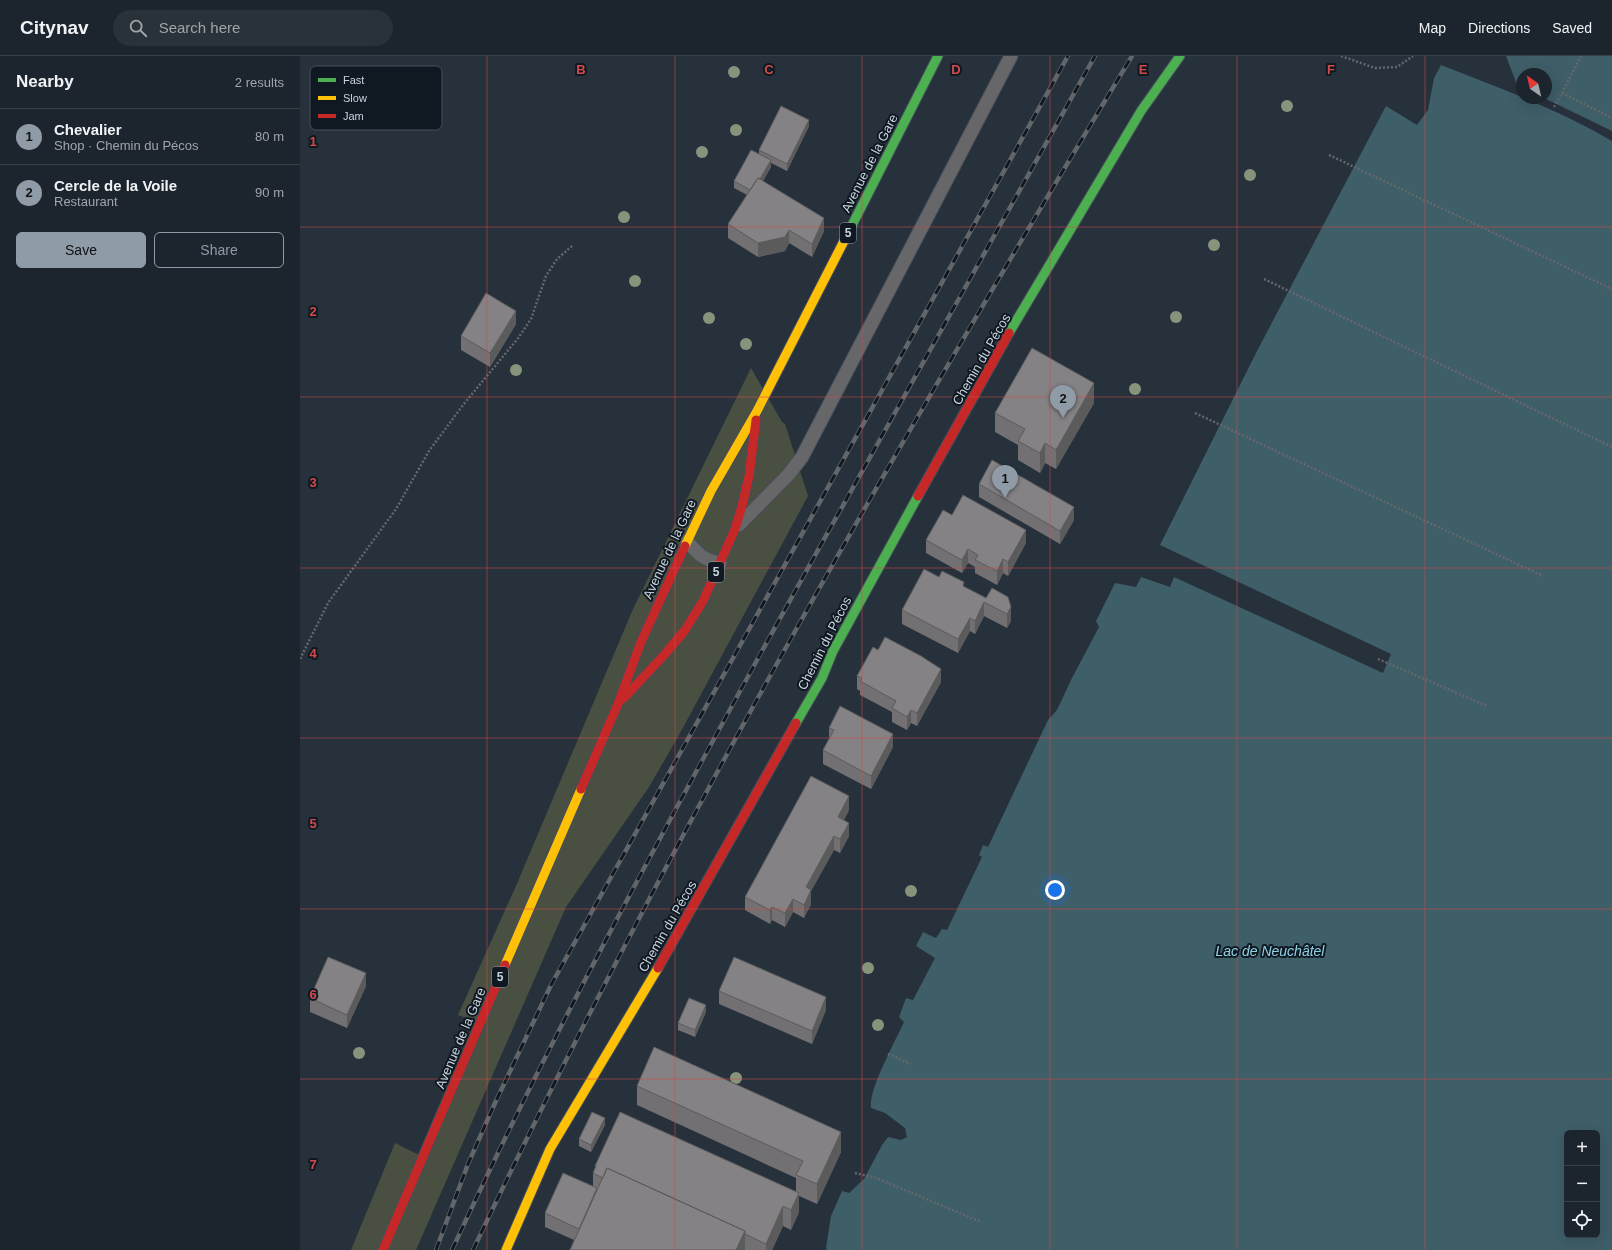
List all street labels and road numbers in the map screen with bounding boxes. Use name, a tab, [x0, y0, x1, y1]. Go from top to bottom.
street label: Avenue de la Gare	[838, 112, 901, 215]
road number: 5	[840, 223, 856, 243]
street label: Chemin du Pécos	[949, 311, 1014, 407]
street label: Avenue de la Gare	[640, 497, 699, 601]
road number: 5	[708, 562, 724, 582]
street label: Chemin du Pécos	[794, 594, 855, 692]
street label: Chemin du Pécos	[635, 878, 700, 974]
road number: 5	[492, 967, 508, 987]
street label: Avenue de la Gare	[432, 985, 488, 1091]

